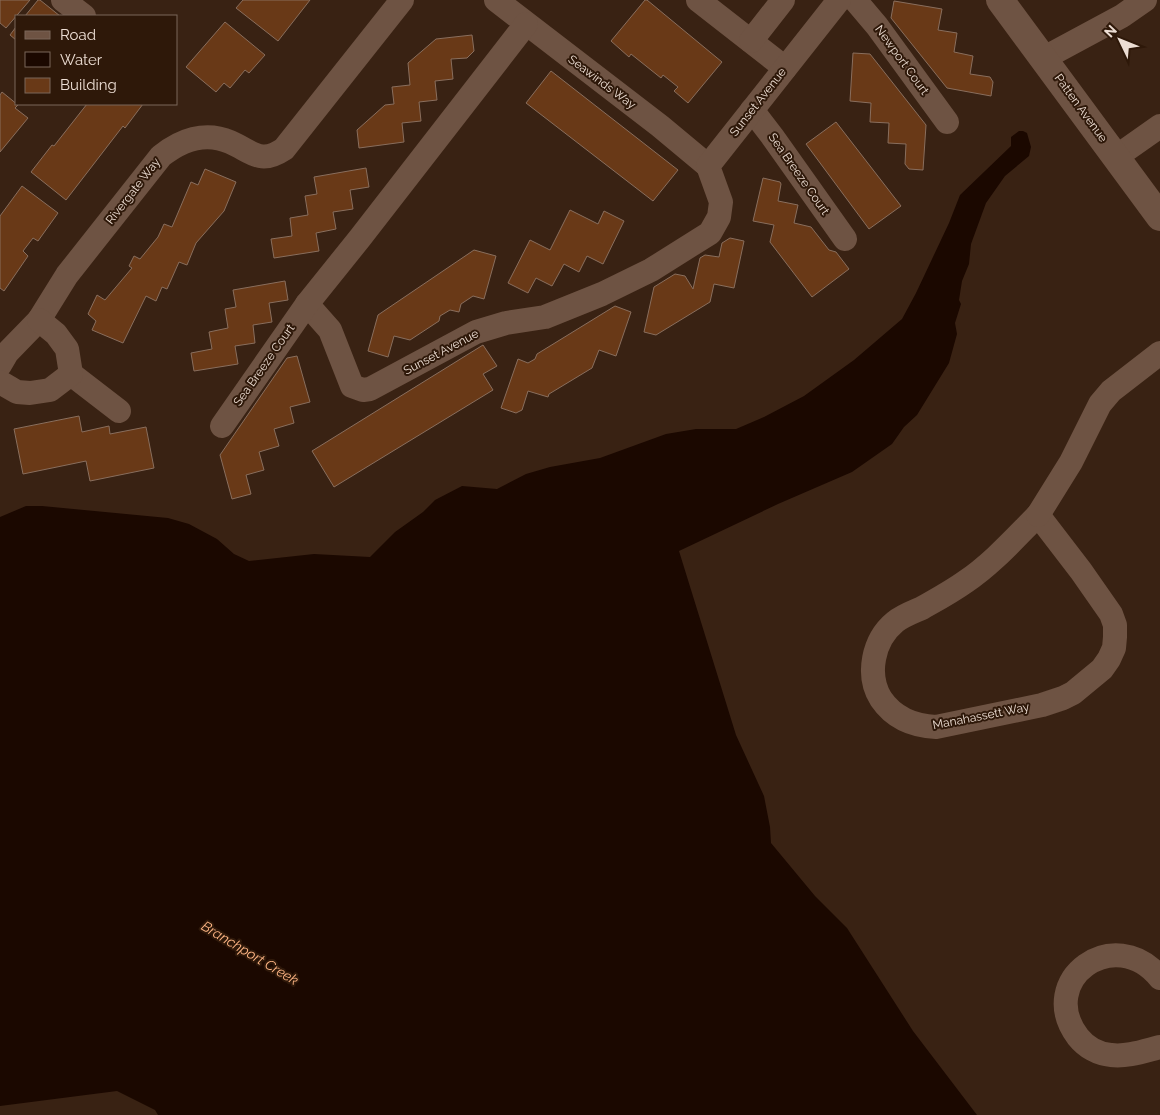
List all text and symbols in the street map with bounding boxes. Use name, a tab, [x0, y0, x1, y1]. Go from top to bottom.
legend	[15, 15, 178, 105]
north arrow	[1095, 15, 1145, 65]
text: N	[1101, 22, 1120, 40]
street label: Newport Court	[872, 23, 932, 97]
text: Road	[60, 26, 96, 44]
text: Water	[60, 51, 103, 69]
street label: Seawinds Way	[566, 52, 639, 112]
street label: Sunset Avenue	[727, 65, 789, 139]
street label: Patten Avenue	[1052, 71, 1110, 145]
text: Building	[60, 76, 117, 94]
street label: Sea Breeze Court	[766, 130, 832, 218]
street label: Rivergate Way	[103, 155, 163, 227]
street label: Sea Breeze Court	[231, 321, 297, 409]
street label: Sunset Avenue	[401, 326, 481, 378]
street label: Manahassett Way	[932, 700, 1031, 732]
water label: Branchport Creek	[199, 918, 302, 989]

